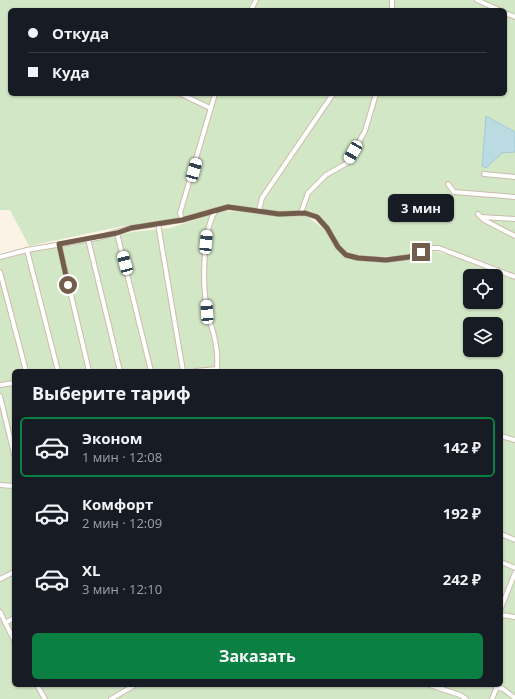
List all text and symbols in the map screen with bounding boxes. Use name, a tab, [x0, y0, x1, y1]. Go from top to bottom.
text: Откуда	[52, 23, 109, 43]
text: Куда	[52, 62, 90, 82]
car	[342, 139, 364, 165]
car	[185, 157, 203, 183]
callout: 3 мин	[388, 194, 454, 222]
text: 3 мин	[401, 199, 441, 217]
car	[199, 230, 213, 254]
route end	[412, 243, 430, 261]
car	[116, 250, 134, 276]
map controls	[463, 269, 503, 357]
button: locate	[463, 269, 503, 309]
route start	[59, 276, 77, 294]
car	[200, 300, 214, 324]
button: layers	[463, 317, 503, 357]
text: Выберите тариф	[32, 381, 191, 405]
text: Эконом	[82, 428, 142, 448]
icon: car	[34, 429, 70, 465]
text: 142 ₽	[443, 437, 481, 457]
text: 1 мин · 12:08	[82, 448, 162, 466]
text: Комфорт	[82, 494, 153, 514]
icon: car	[34, 495, 70, 531]
text: 192 ₽	[443, 503, 481, 523]
text: 2 мин · 12:09	[82, 514, 162, 532]
text: XL	[82, 560, 100, 580]
icon: car	[34, 561, 70, 597]
text: 242 ₽	[443, 569, 481, 589]
text: 3 мин · 12:10	[82, 580, 162, 598]
button: Заказать	[32, 633, 483, 679]

